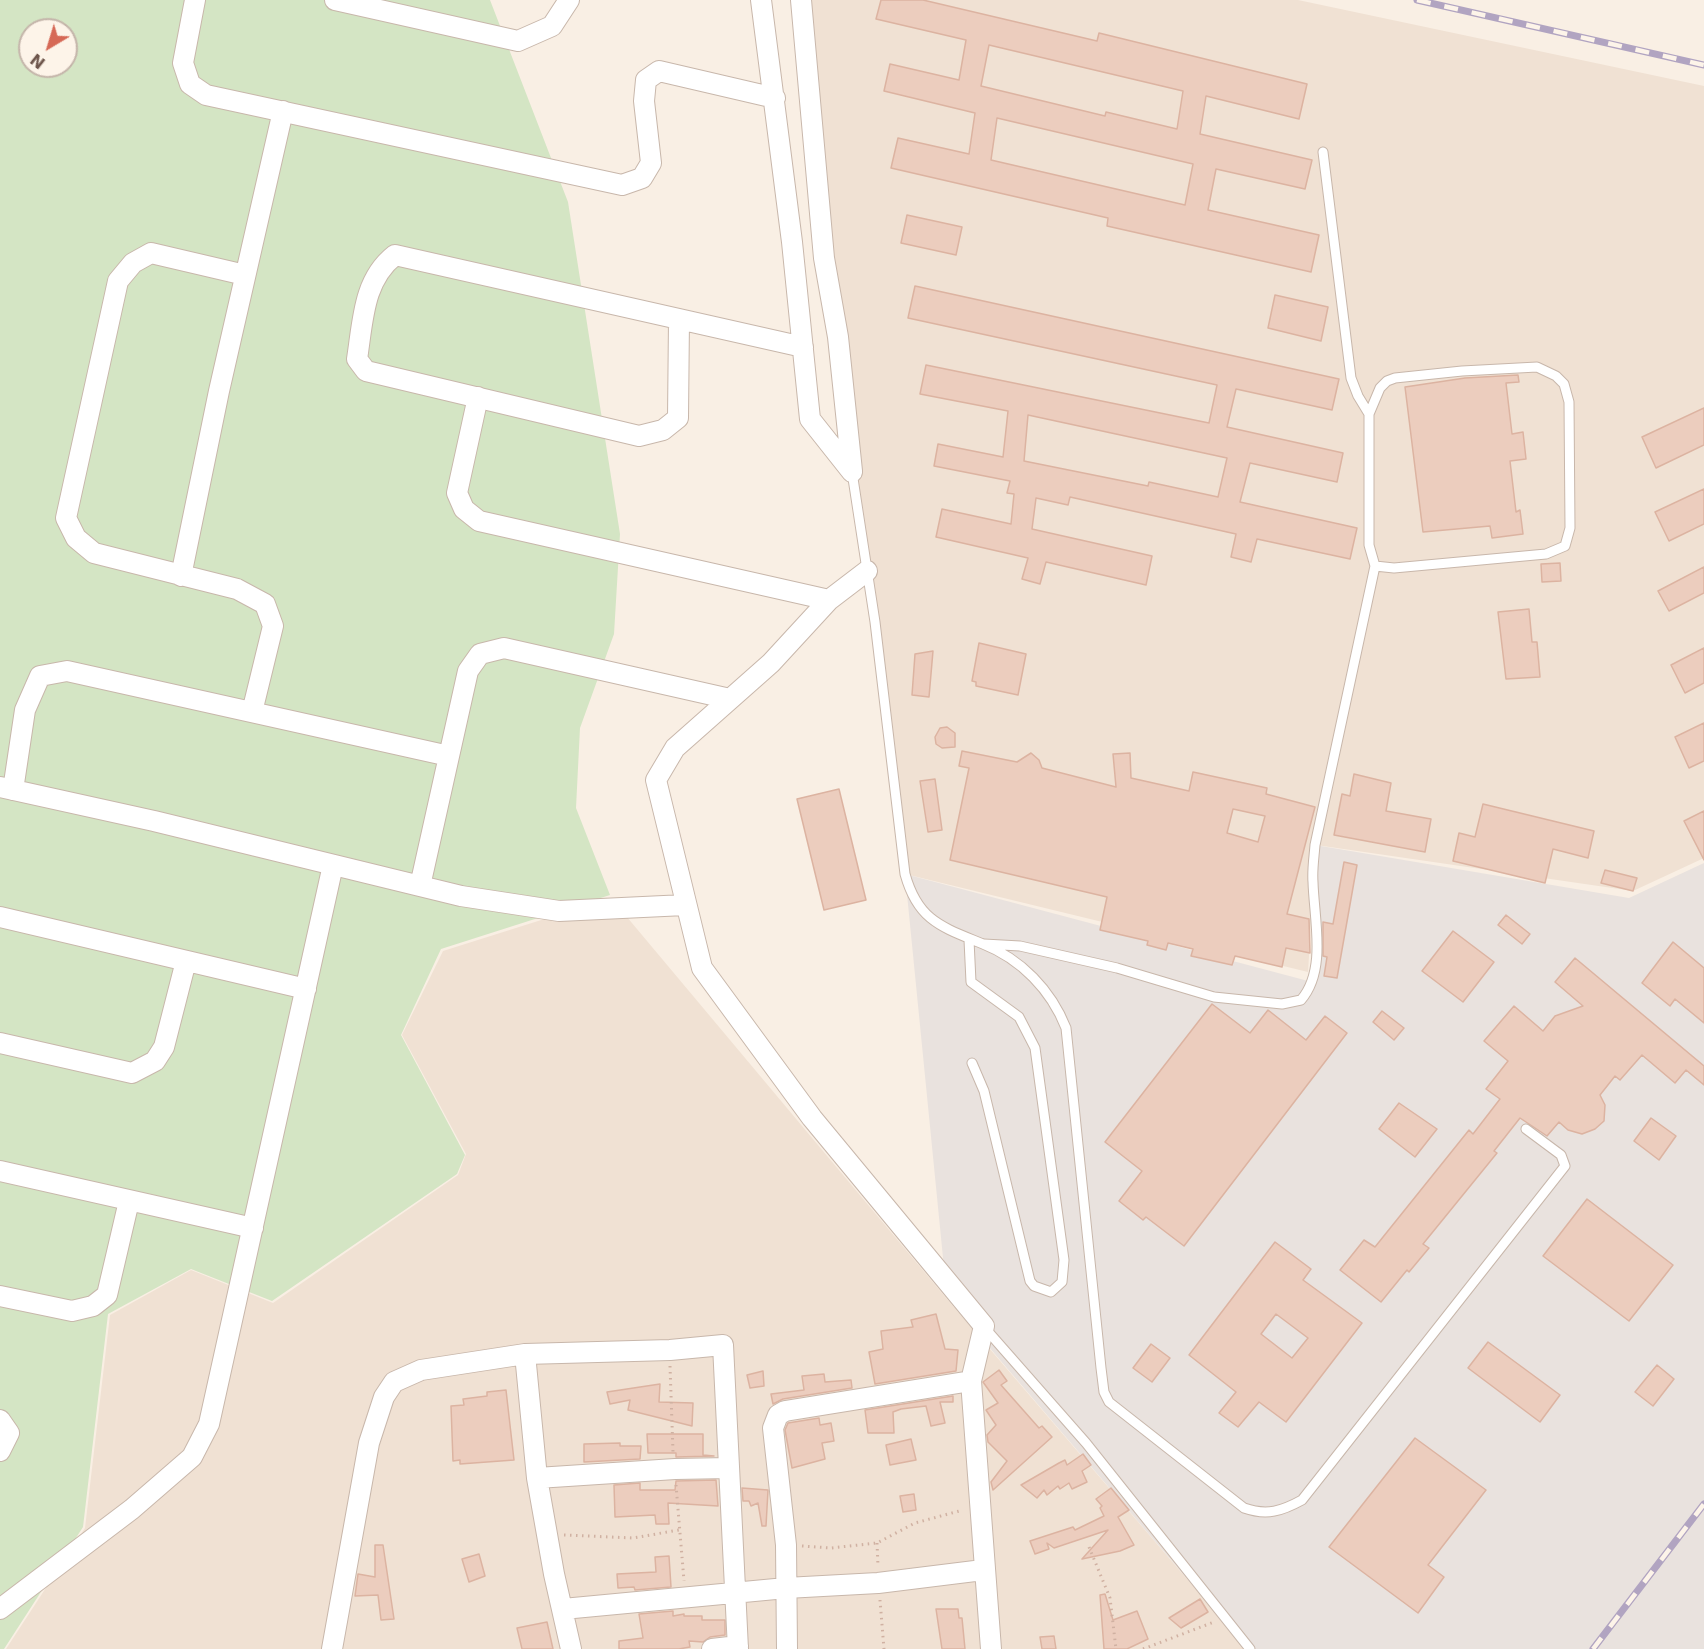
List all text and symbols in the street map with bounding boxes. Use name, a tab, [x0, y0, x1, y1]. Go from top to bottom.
north arrow	[18, 18, 78, 78]
text: N	[27, 49, 49, 73]

